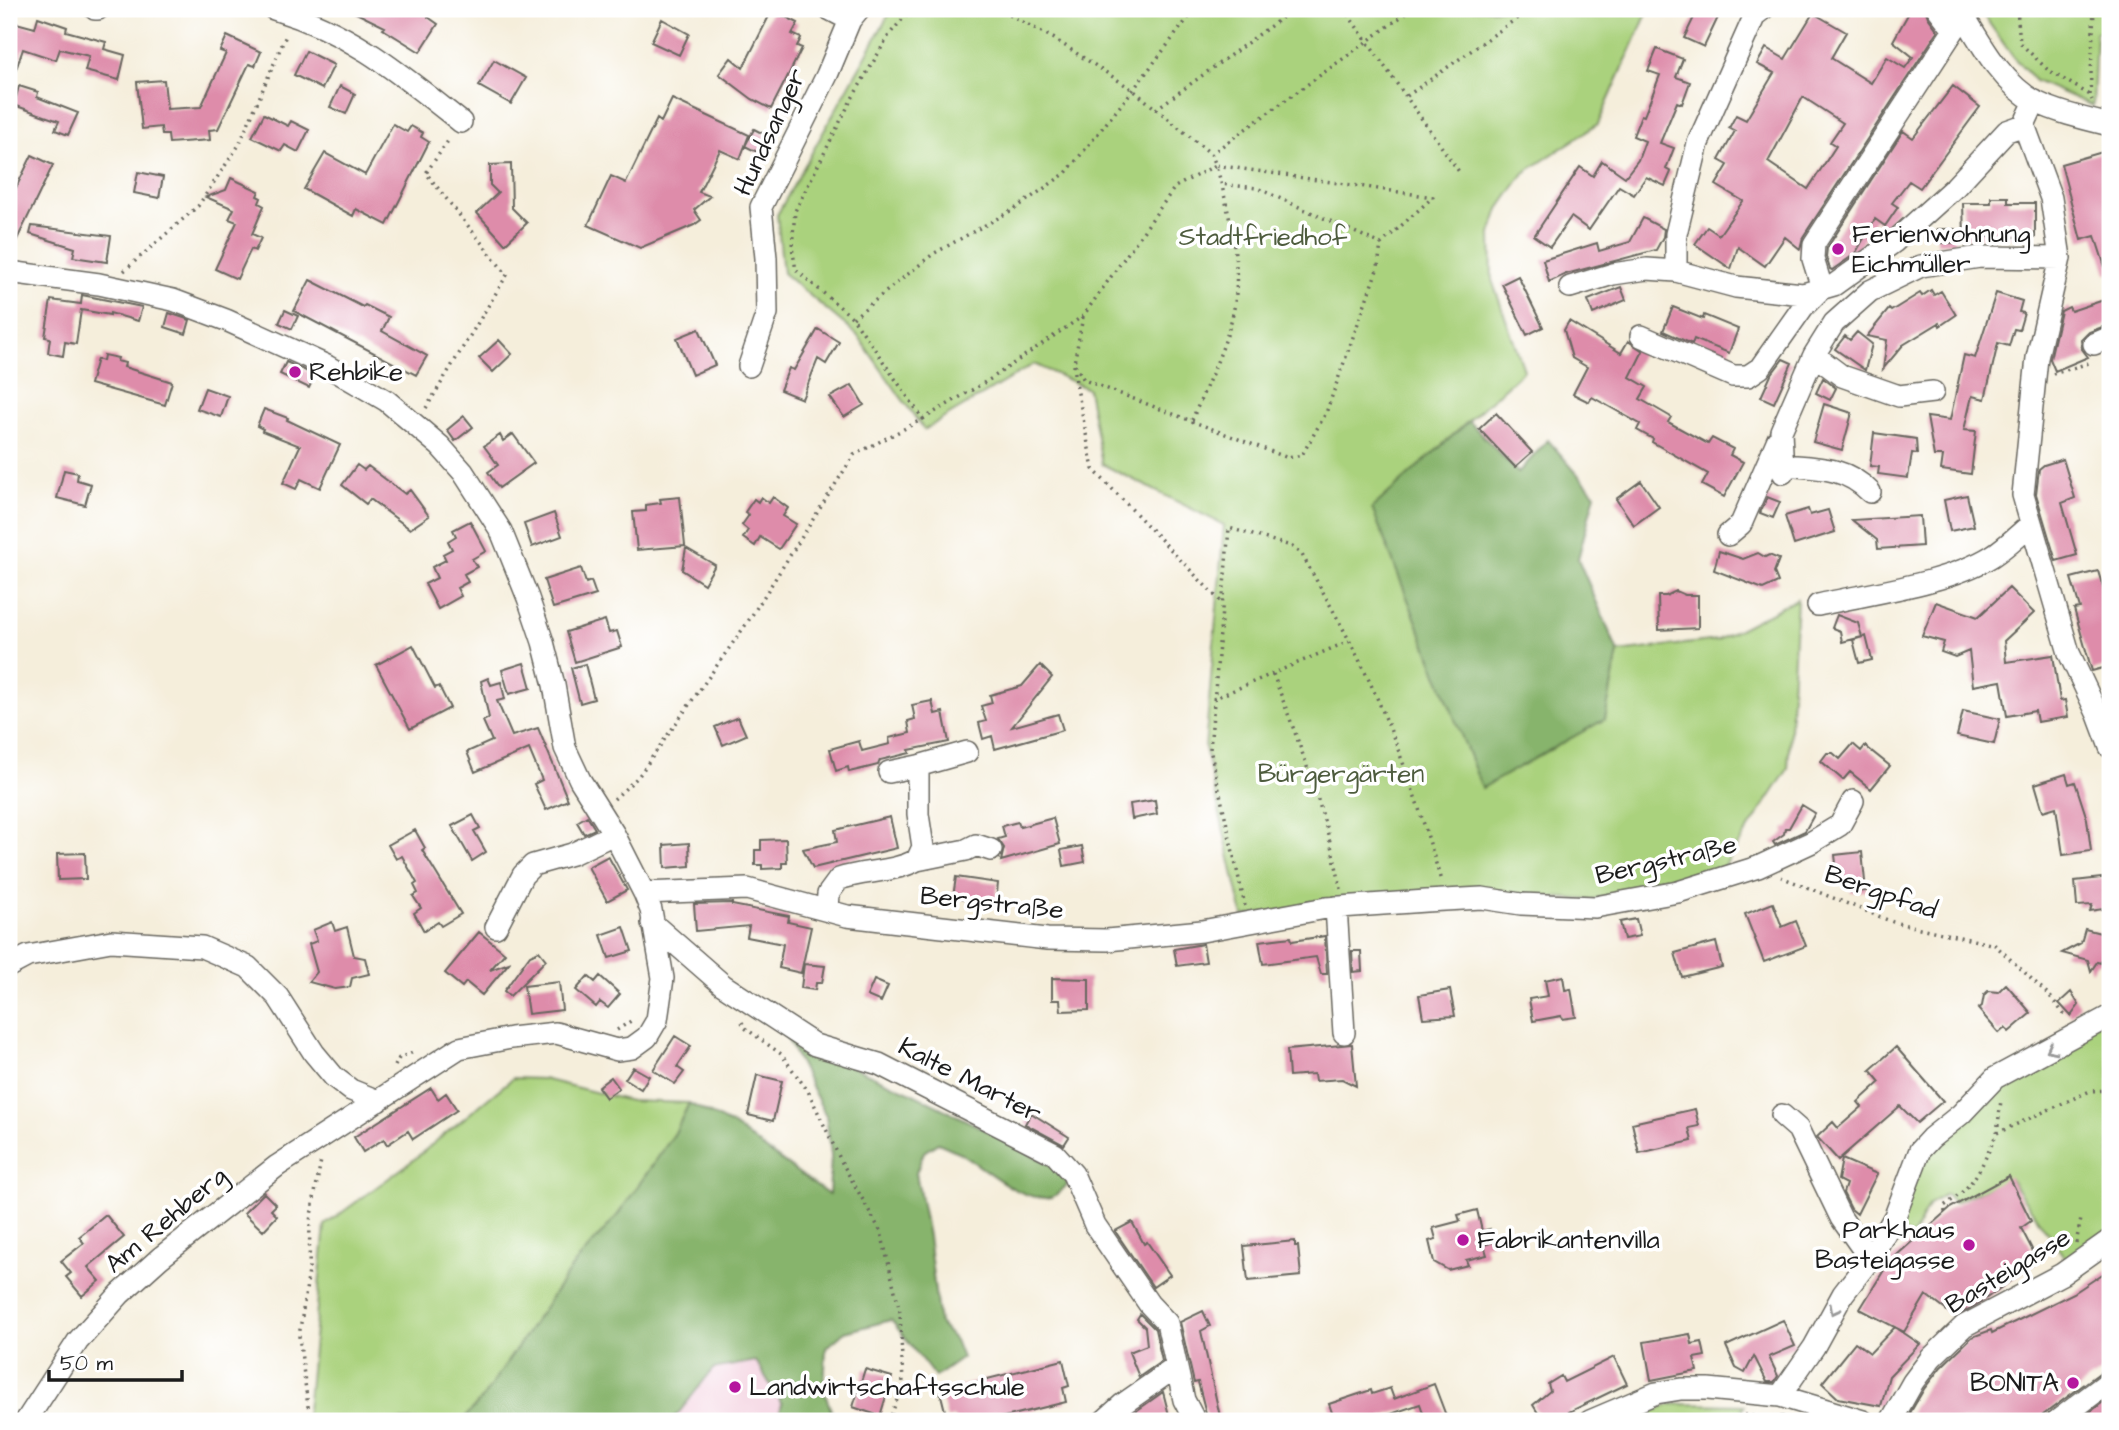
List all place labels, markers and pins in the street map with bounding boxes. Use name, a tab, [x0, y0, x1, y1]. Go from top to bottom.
place label: Ferienwohnung Eichmüller	[1852, 216, 2031, 282]
marker: Ferienwohnung Eichmüller	[1830, 241, 1846, 257]
place label: Rehbike	[309, 354, 403, 390]
marker: Rehbike	[287, 364, 303, 380]
place label: Parkhaus Basteigasse	[1815, 1212, 1955, 1280]
place label: Fabrikantenvilla	[1477, 1222, 1660, 1258]
marker: Fabrikantenvilla	[1455, 1232, 1471, 1248]
marker: Parkhaus Basteigasse	[1961, 1237, 1977, 1253]
place label: BONITA	[1970, 1365, 2059, 1401]
place label: Landwirtschaftsschule	[749, 1369, 1025, 1405]
marker: BONITA	[2065, 1375, 2081, 1391]
marker: Landwirtschaftsschule	[727, 1379, 743, 1395]

